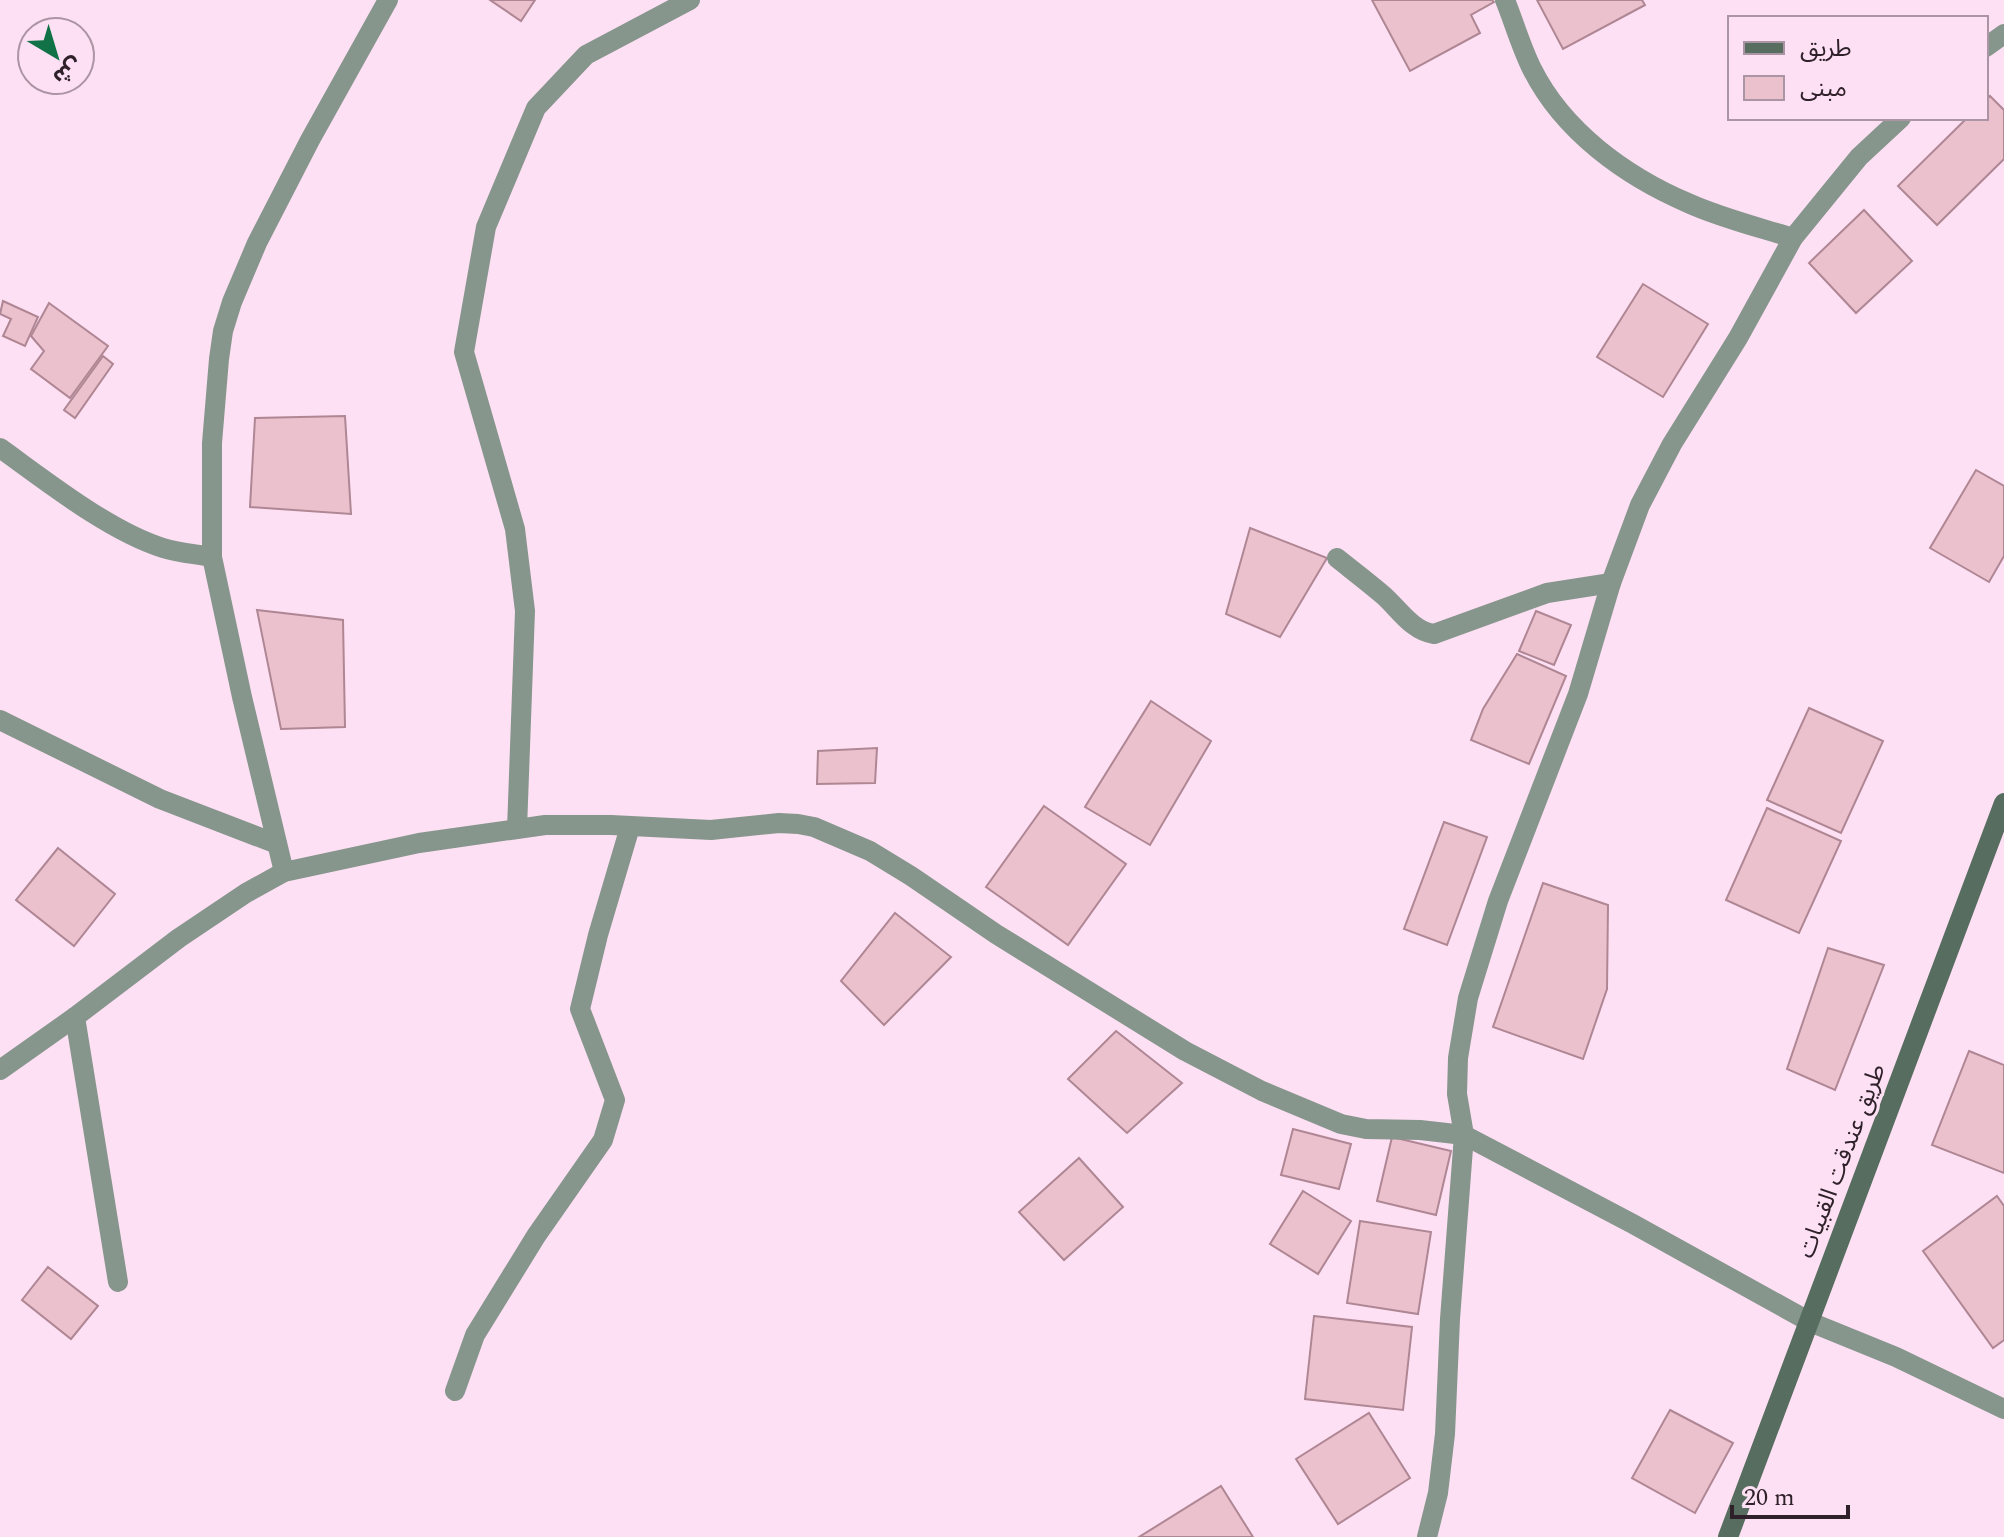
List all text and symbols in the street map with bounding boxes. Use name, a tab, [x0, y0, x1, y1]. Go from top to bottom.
north arrow	[16, 16, 96, 96]
legend	[1728, 16, 1988, 120]
text: طريق	[1800, 31, 1852, 67]
text: ش	[45, 48, 89, 93]
text: مبنى	[1800, 71, 1847, 107]
street label: طريق عندقت القبيات	[1788, 1059, 1896, 1263]
scale bar	[1732, 1469, 1848, 1519]
text: 20 m	[1744, 1480, 1795, 1516]

